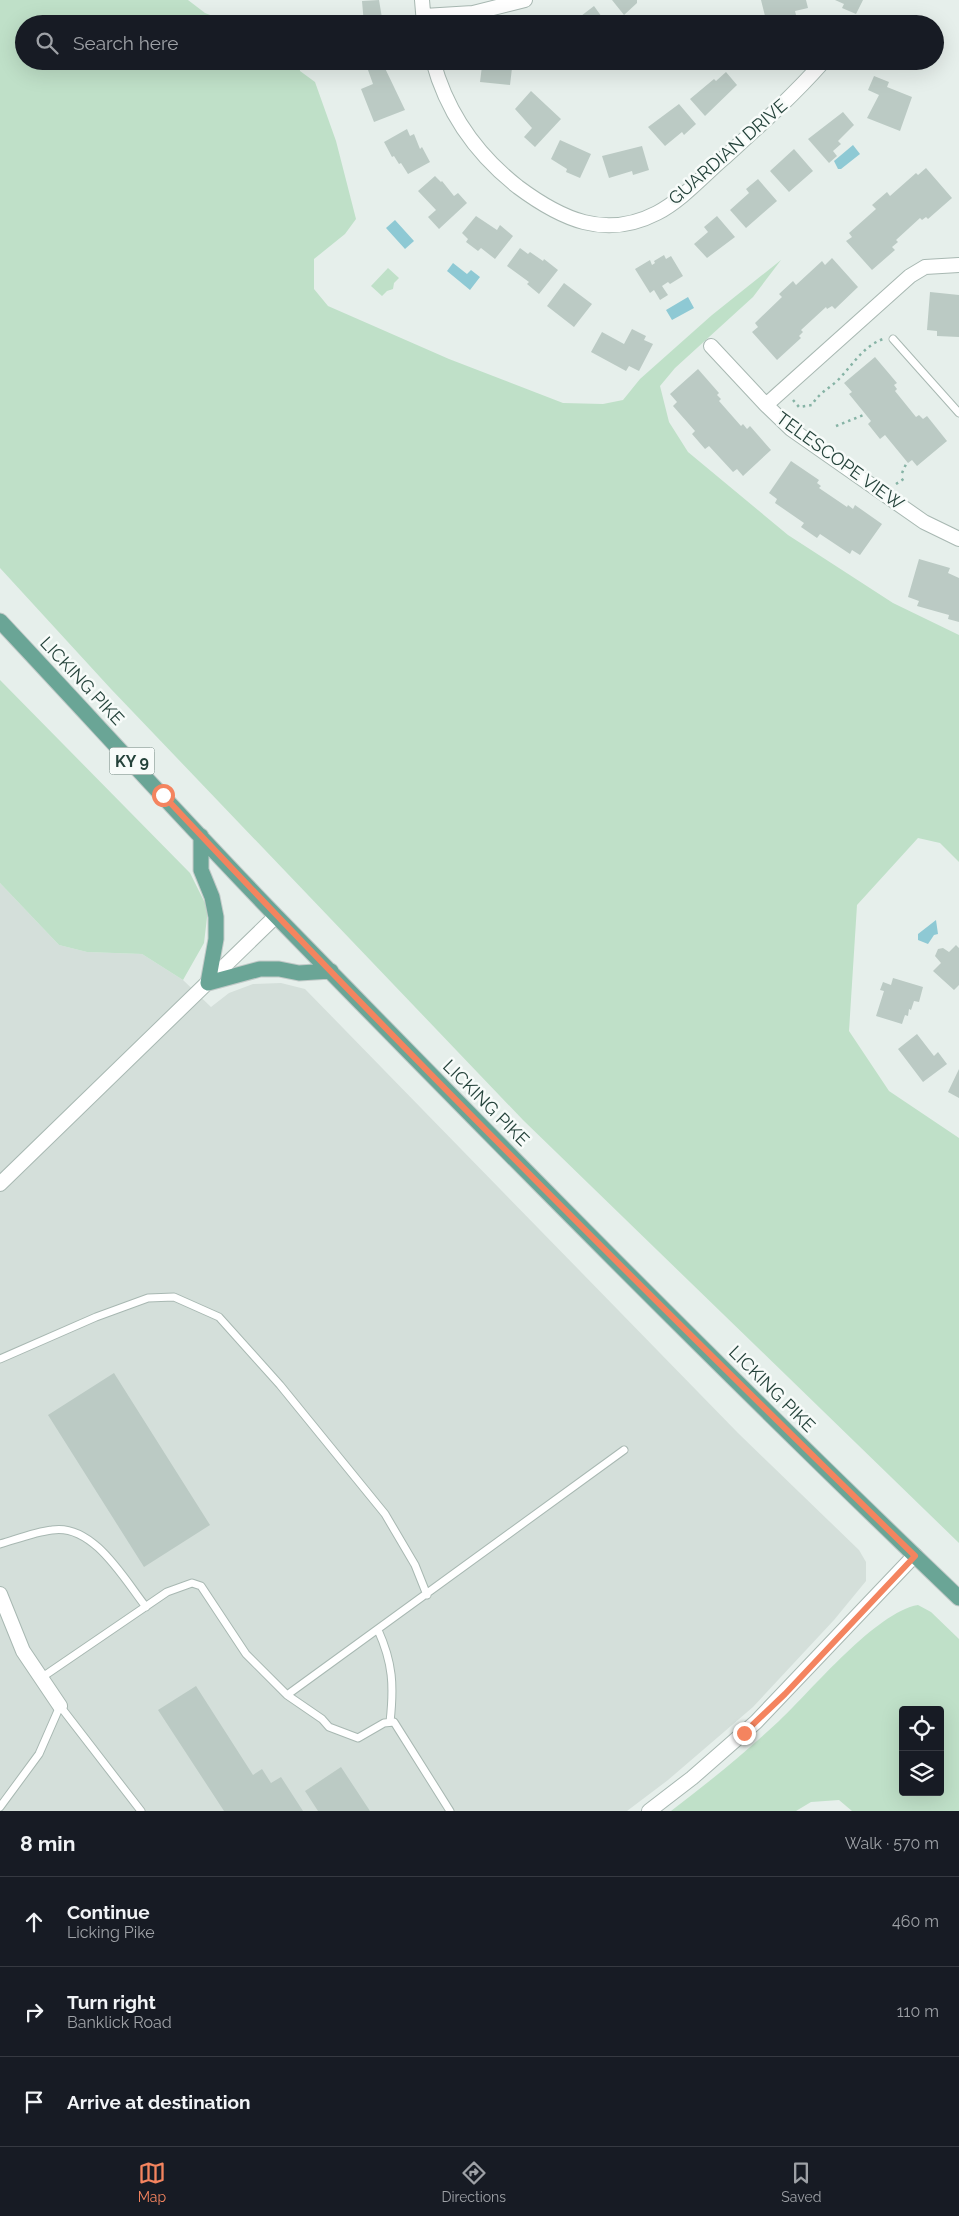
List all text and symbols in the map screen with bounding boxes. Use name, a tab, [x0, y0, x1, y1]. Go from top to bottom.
search box	[15, 15, 944, 70]
icon: search	[33, 29, 61, 57]
text: Search here	[73, 32, 179, 54]
street label: GUARDIAN DRIVE	[664, 94, 791, 209]
street label: TELESCOPE VIEW	[772, 407, 908, 514]
street label: LICKING PIKE	[36, 632, 129, 729]
road number: KY 9	[110, 748, 154, 774]
route start	[152, 784, 175, 807]
street label: LICKING PIKE	[439, 1055, 534, 1150]
street label: LICKING PIKE	[725, 1341, 820, 1436]
map controls	[899, 1706, 944, 1796]
button: locate	[899, 1706, 944, 1751]
route end	[733, 1722, 756, 1745]
button: layers	[899, 1751, 944, 1796]
text: 8 min	[20, 1831, 75, 1856]
text: Walk · 570 m	[845, 1834, 939, 1853]
text: Continue	[67, 1901, 150, 1923]
icon: ahead	[20, 1908, 48, 1936]
text: 460 m	[892, 1912, 939, 1931]
text: Licking Pike	[67, 1923, 155, 1942]
text: Turn right	[67, 1991, 156, 2013]
icon: right	[20, 1998, 48, 2026]
text: 110 m	[897, 2002, 939, 2021]
text: Banklick Road	[67, 2013, 172, 2032]
icon: arrive	[20, 2088, 48, 2116]
text: Arrive at destination	[67, 2091, 251, 2113]
tab: Map	[138, 2159, 166, 2205]
tab: Directions	[441, 2159, 506, 2205]
tab: Saved	[781, 2159, 821, 2205]

